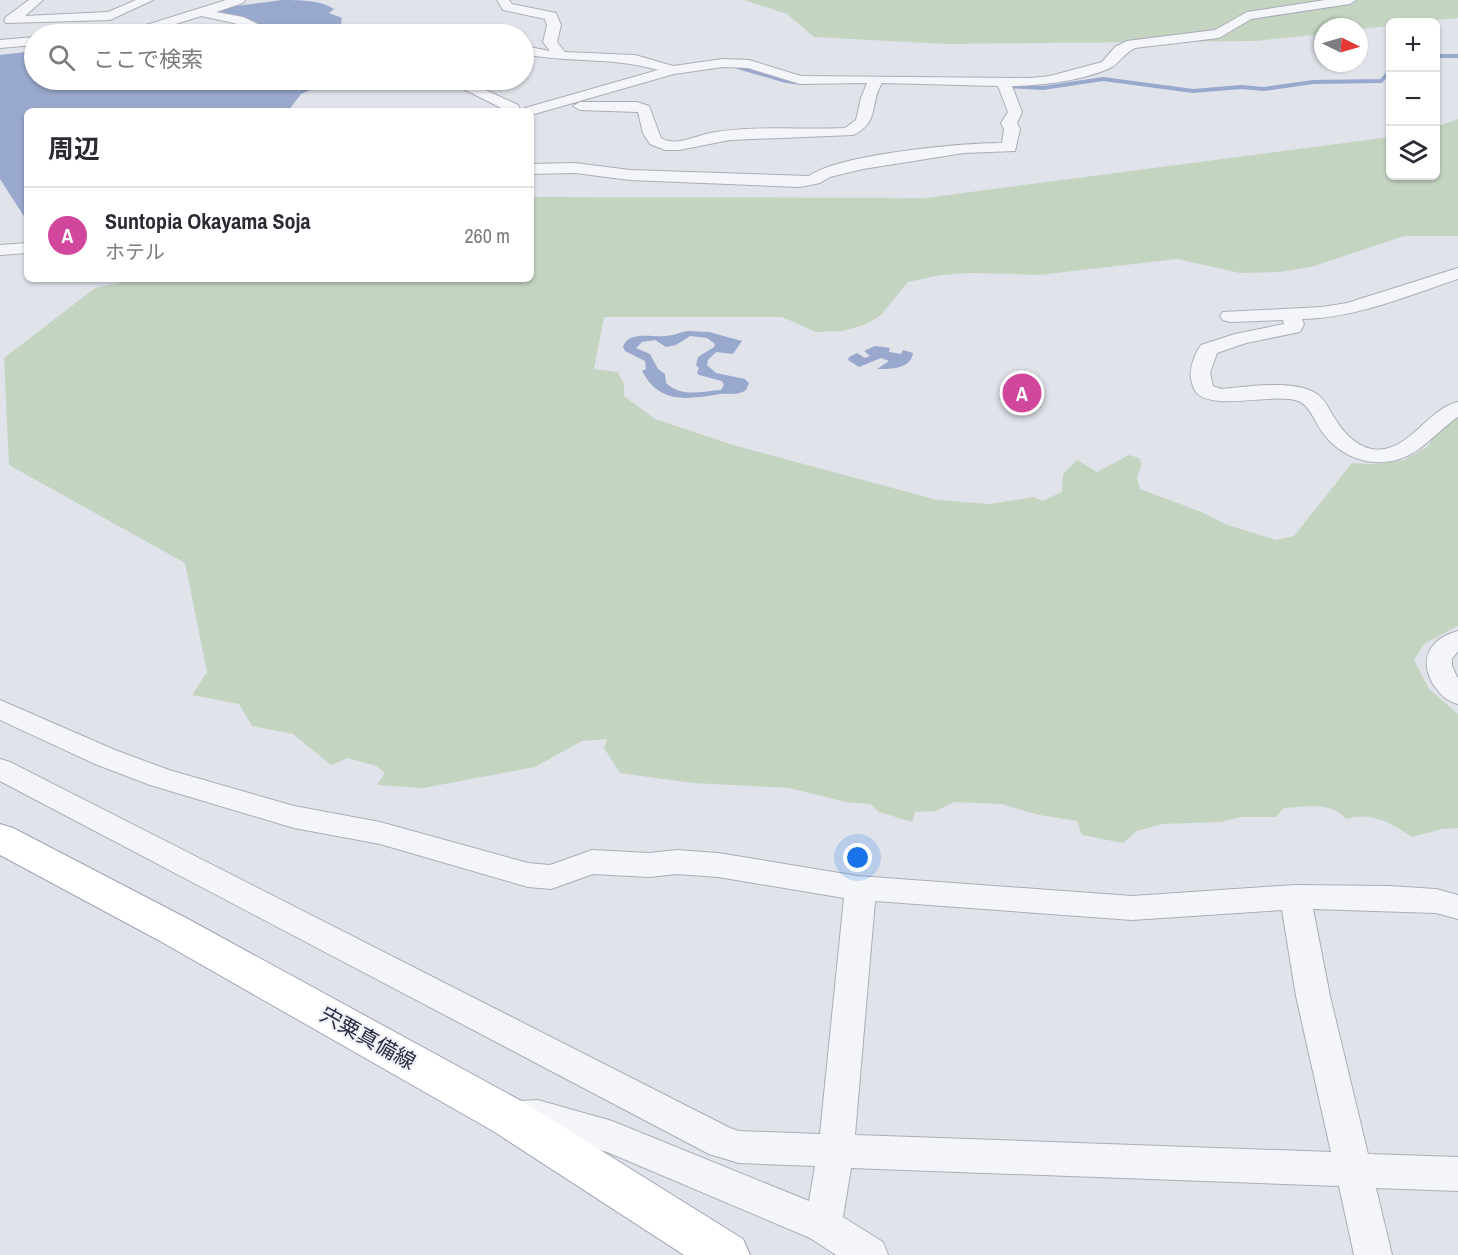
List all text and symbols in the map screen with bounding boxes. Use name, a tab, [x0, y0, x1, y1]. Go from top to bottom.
north arrow	[1314, 18, 1368, 72]
map controls	[1386, 18, 1440, 180]
button: +	[1386, 18, 1440, 72]
search box	[24, 24, 534, 90]
icon: search	[45, 41, 78, 74]
text: ここで検索	[93, 44, 203, 74]
button: −	[1386, 72, 1440, 126]
button: layers	[1386, 126, 1440, 180]
text: 周辺	[48, 131, 100, 166]
text: Suntopia Okayama Soja	[105, 206, 311, 236]
text: A	[62, 222, 73, 249]
text: 260 m	[464, 222, 510, 249]
text: ホテル	[105, 238, 165, 265]
pin: A	[1002, 370, 1042, 416]
your location	[843, 843, 872, 872]
street label: 宍粟真備線	[315, 1000, 421, 1076]

